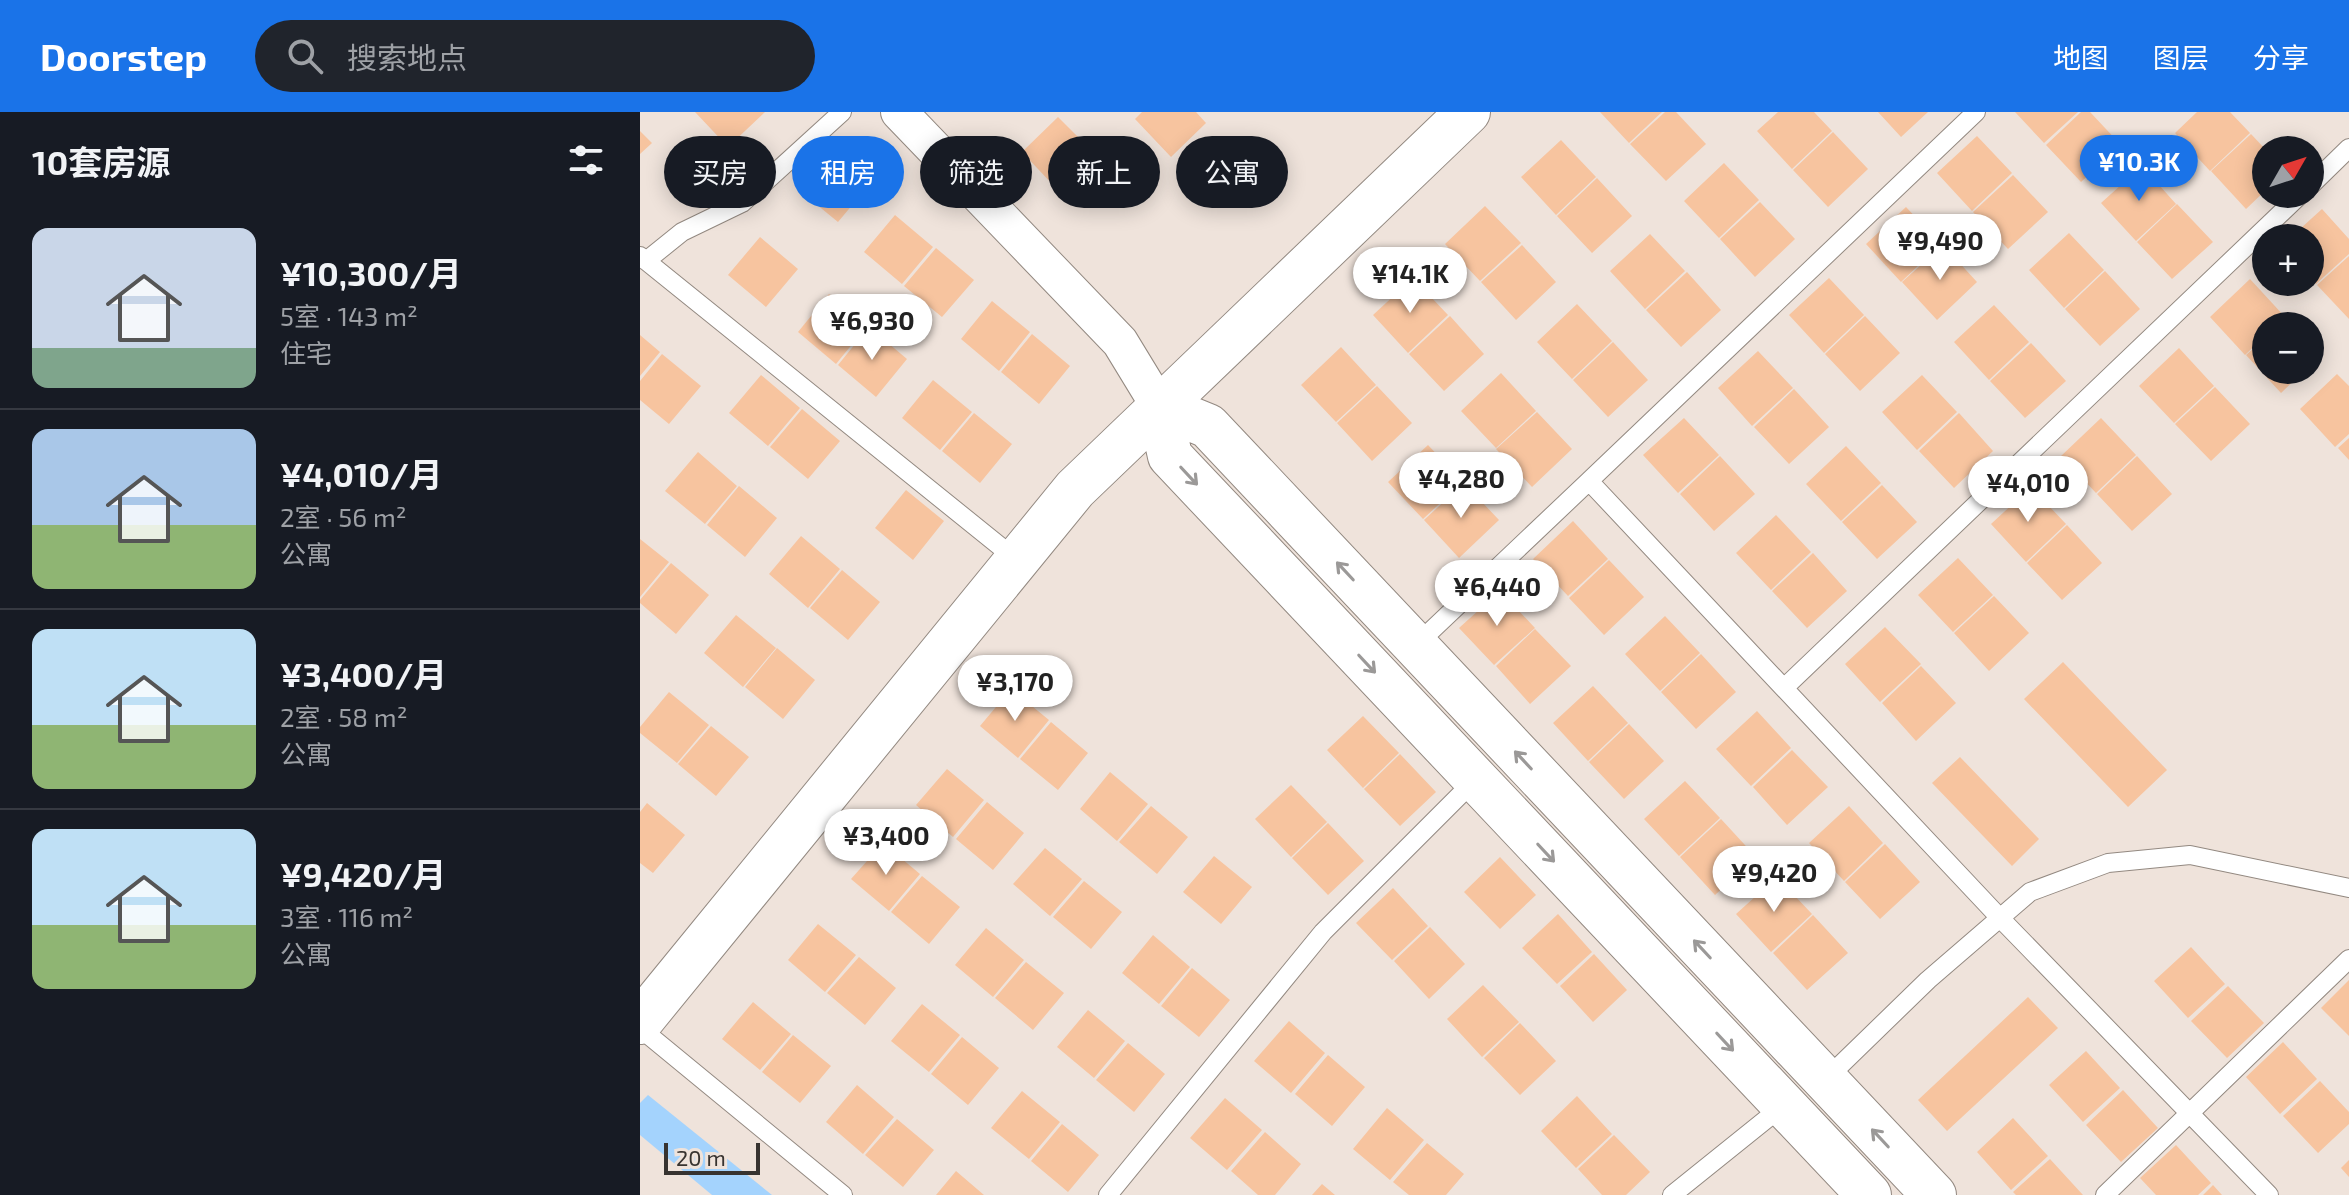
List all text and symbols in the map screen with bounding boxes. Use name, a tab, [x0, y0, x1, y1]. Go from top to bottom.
search box	[255, 20, 815, 92]
text: Doorstep	[40, 33, 207, 79]
icon: search	[283, 34, 327, 78]
text: 搜索地点	[347, 39, 467, 75]
text: 地图	[2053, 40, 2109, 74]
text: 图层	[2153, 40, 2209, 74]
text: 分享	[2253, 40, 2309, 74]
pin: ¥10.3K	[2074, 135, 2204, 203]
chip: 买房	[664, 136, 776, 208]
chip: 租房	[792, 136, 904, 208]
chip: 筛选	[920, 136, 1032, 208]
chip: 新上	[1048, 136, 1160, 208]
chip: 公寓	[1176, 136, 1288, 208]
north arrow	[2252, 136, 2324, 208]
map controls	[2252, 136, 2324, 384]
icon: filters	[564, 138, 608, 182]
text: 10套房源	[32, 141, 170, 182]
text: ¥10.3K	[2098, 145, 2180, 176]
pin: ¥9,490	[1875, 214, 2005, 282]
text: ¥9,490	[1896, 224, 1984, 255]
button: +	[2252, 224, 2324, 296]
pin: ¥14.1K	[1345, 247, 1475, 315]
text: ¥10,300/月	[280, 252, 462, 293]
text: ¥14.1K	[1371, 257, 1449, 288]
icon: home	[96, 260, 192, 356]
pin: ¥6,930	[807, 294, 937, 362]
text: 5室 · 143 m²	[280, 300, 418, 331]
text: ¥6,930	[829, 304, 915, 335]
button: −	[2252, 312, 2324, 384]
text: 住宅	[280, 337, 332, 368]
pin: ¥4,280	[1396, 452, 1526, 520]
text: ¥4,010/月	[280, 453, 443, 494]
pin: ¥4,010	[1963, 456, 2093, 524]
icon: home	[96, 461, 192, 557]
text: ¥4,280	[1417, 462, 1505, 493]
one-way arrow	[1179, 465, 1197, 485]
text: ¥4,010	[1986, 466, 2070, 497]
text: 2室 · 56 m²	[280, 501, 407, 532]
text: 公寓	[280, 538, 332, 569]
pin: ¥6,440	[1432, 560, 1562, 628]
one-way arrow	[1335, 561, 1354, 581]
text: ¥6,440	[1453, 570, 1541, 601]
text: ¥3,400/月	[280, 653, 447, 694]
one-way arrow	[1358, 654, 1376, 674]
pin: ¥3,170	[950, 655, 1080, 723]
icon: home	[96, 661, 192, 757]
text: ¥3,170	[976, 665, 1054, 696]
text: 2室 · 58 m²	[280, 701, 407, 732]
text: 公寓	[280, 738, 332, 769]
one-way arrow	[1514, 750, 1533, 770]
pin: ¥3,400	[821, 809, 951, 877]
text: ¥3,400	[842, 819, 930, 850]
one-way arrow	[1536, 843, 1555, 862]
pin: ¥9,420	[1709, 846, 1839, 914]
text: ¥9,420/月	[280, 853, 446, 894]
text: ¥9,420	[1731, 856, 1817, 887]
icon: home	[96, 861, 192, 957]
text: 3室 · 116 m²	[280, 901, 413, 932]
text: 公寓	[280, 938, 332, 969]
one-way arrow	[1692, 939, 1711, 959]
one-way arrow	[1715, 1032, 1734, 1052]
one-way arrow	[1871, 1129, 1890, 1148]
scale bar	[664, 1139, 760, 1175]
text: 20 m	[676, 1144, 726, 1170]

